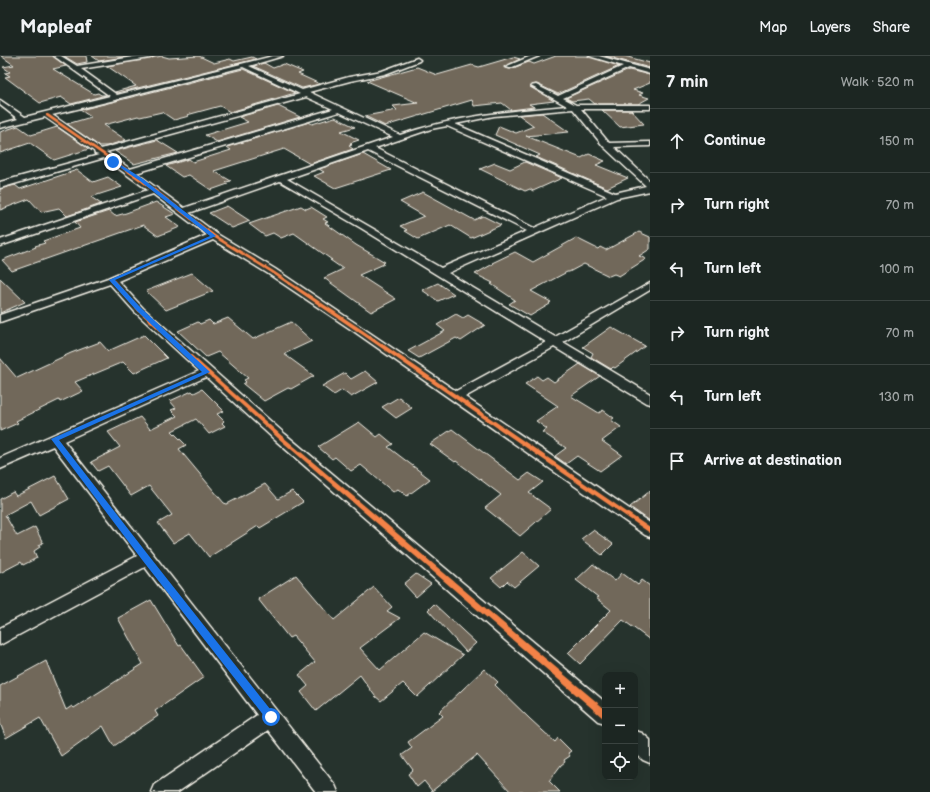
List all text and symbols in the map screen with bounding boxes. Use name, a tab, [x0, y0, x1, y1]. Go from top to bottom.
text: Mapleaf	[20, 16, 92, 39]
text: Map	[759, 19, 787, 36]
text: Layers	[809, 19, 851, 36]
text: Share	[873, 19, 910, 36]
text: 7 min	[666, 72, 708, 92]
text: Walk · 520 m	[841, 74, 914, 90]
icon: ahead	[666, 130, 688, 152]
text: Continue	[704, 131, 766, 150]
text: 150 m	[880, 133, 914, 149]
route end	[104, 153, 122, 171]
icon: right	[666, 194, 688, 216]
text: Turn right	[704, 195, 769, 214]
text: 70 m	[886, 197, 914, 213]
icon: left	[666, 258, 688, 280]
text: Turn left	[704, 259, 761, 278]
text: 100 m	[879, 261, 914, 277]
icon: right	[666, 322, 688, 344]
text: Turn right	[704, 323, 769, 342]
text: 70 m	[886, 325, 914, 341]
icon: left	[666, 386, 688, 408]
text: Turn left	[704, 387, 761, 406]
text: 130 m	[879, 389, 914, 405]
icon: arrive	[666, 450, 688, 472]
text: Arrive at destination	[704, 451, 842, 470]
map controls	[602, 672, 638, 780]
button: +	[602, 672, 638, 708]
route start	[262, 708, 280, 726]
button: −	[602, 708, 638, 744]
button: locate	[602, 744, 638, 780]

